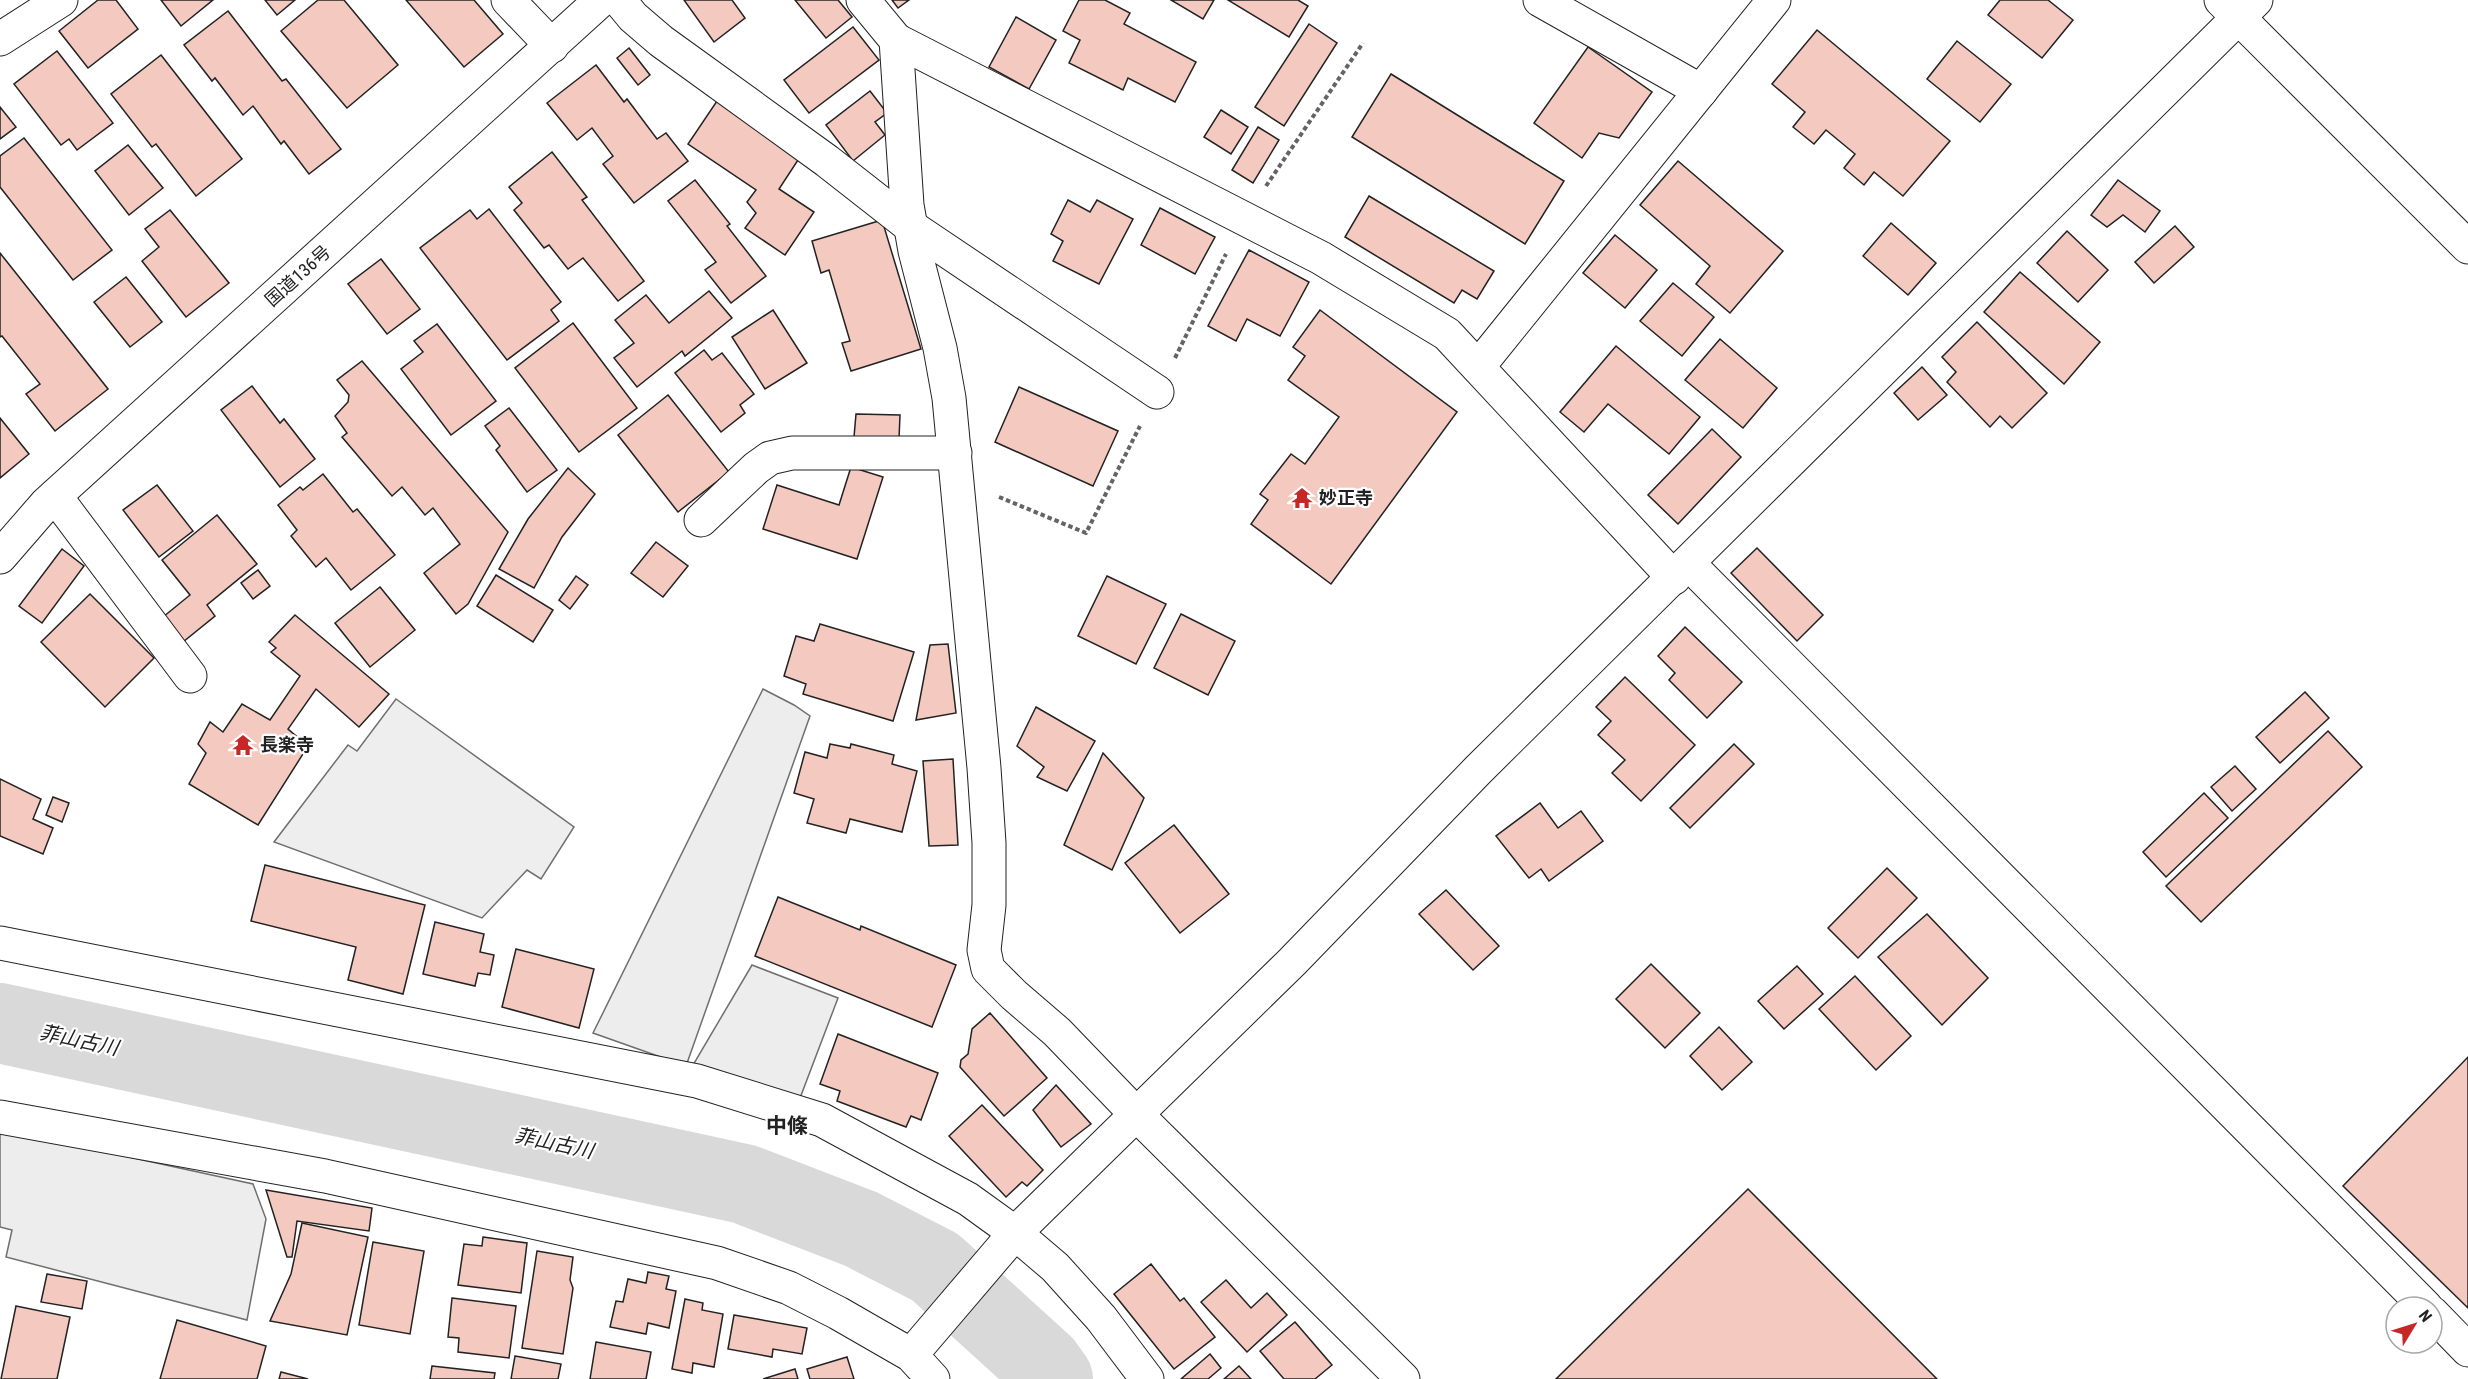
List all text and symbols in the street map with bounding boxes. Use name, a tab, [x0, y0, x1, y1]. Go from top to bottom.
street label: 国道136号	[261, 241, 335, 310]
temple icon: 妙正寺	[1290, 486, 1314, 510]
place label: 妙正寺	[1319, 487, 1373, 508]
temple icon: 長楽寺	[231, 733, 255, 757]
place label: 長楽寺	[260, 734, 314, 755]
water label: 菲山古川	[37, 1020, 123, 1060]
district label: 中條	[766, 1114, 808, 1138]
water label: 菲山古川	[512, 1123, 598, 1163]
north arrow	[2384, 1295, 2444, 1355]
text: N	[2415, 1306, 2436, 1326]

